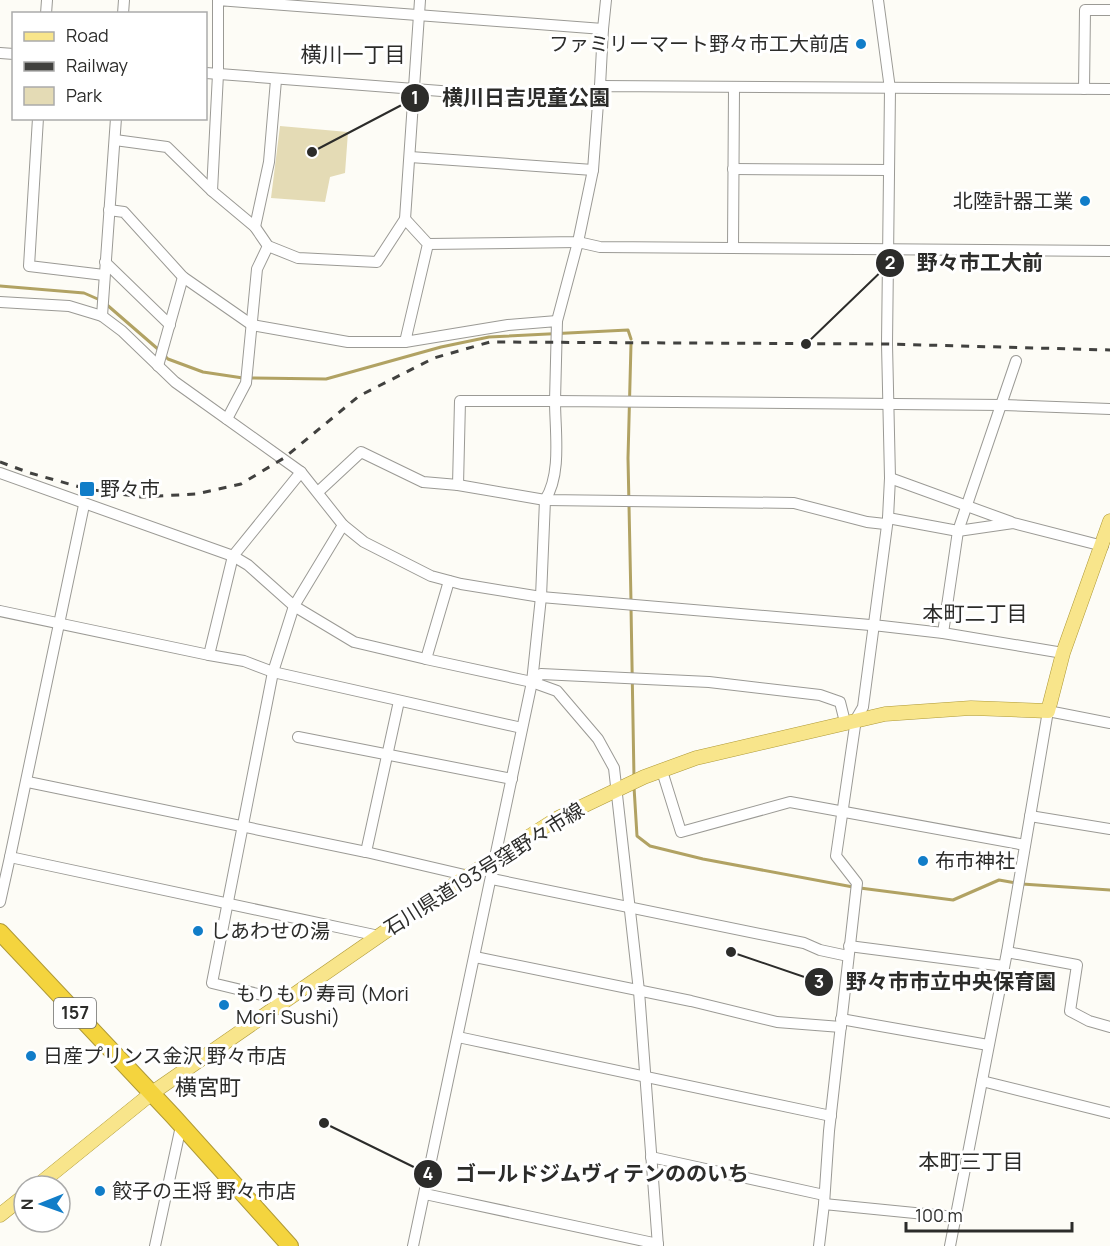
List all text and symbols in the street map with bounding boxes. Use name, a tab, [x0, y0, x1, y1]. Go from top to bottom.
legend	[12, 12, 207, 120]
text: Road	[66, 23, 109, 47]
place label: ファミリーマート野々市工大前店	[549, 30, 849, 57]
marker: ファミリーマート野々市工大前店	[854, 37, 868, 51]
district label: 横川一丁目	[301, 40, 406, 68]
text: Railway	[66, 53, 128, 77]
callout: 横川日吉児童公園	[400, 79, 622, 118]
text: Park	[66, 83, 103, 107]
text: 横川日吉児童公園	[442, 83, 610, 111]
text: 1	[411, 85, 419, 109]
place label: 北陸計器工業	[953, 187, 1073, 214]
marker: 北陸計器工業	[1078, 194, 1092, 208]
callout: 野々市工大前	[875, 244, 1055, 283]
text: 野々市工大前	[917, 248, 1043, 276]
text: 2	[885, 250, 895, 274]
place label: 野々市	[100, 475, 160, 502]
marker: 野々市	[78, 480, 96, 498]
district label: 本町二丁目	[923, 599, 1028, 627]
street label: 石川県道193号窪野々市線	[379, 796, 589, 941]
place label: 布市神社	[935, 847, 1015, 874]
marker: 布市神社	[916, 854, 930, 868]
place label: しあわせの湯	[210, 917, 330, 944]
marker: しあわせの湯	[191, 924, 205, 938]
callout: 野々市市立中央保育園	[804, 962, 1068, 1001]
text: 野々市市立中央保育園	[846, 967, 1056, 995]
text: 3	[814, 969, 824, 993]
place label: もりもり寿司 (Mori Mori Sushi)	[236, 980, 409, 1030]
road number: 157	[54, 998, 96, 1028]
marker: もりもり寿司 (Mori Mori Sushi)	[217, 998, 231, 1012]
place label: 日産プリンス金沢 野々市店	[43, 1042, 287, 1069]
marker: 日産プリンス金沢 野々市店	[24, 1049, 38, 1063]
district label: 横宮町	[175, 1072, 241, 1102]
district label: 本町三丁目	[919, 1147, 1024, 1175]
callout: ゴールドジムヴィテンののいち	[413, 1154, 761, 1193]
text: ゴールドジムヴィテンののいち	[455, 1159, 749, 1187]
text: 4	[423, 1161, 434, 1185]
north arrow	[12, 1174, 72, 1234]
place label: 餃子の王将 野々市店	[112, 1177, 296, 1204]
marker: 餃子の王将 野々市店	[93, 1184, 107, 1198]
scale bar	[906, 1195, 1072, 1233]
text: N	[16, 1198, 38, 1210]
text: 100 m	[915, 1203, 963, 1227]

